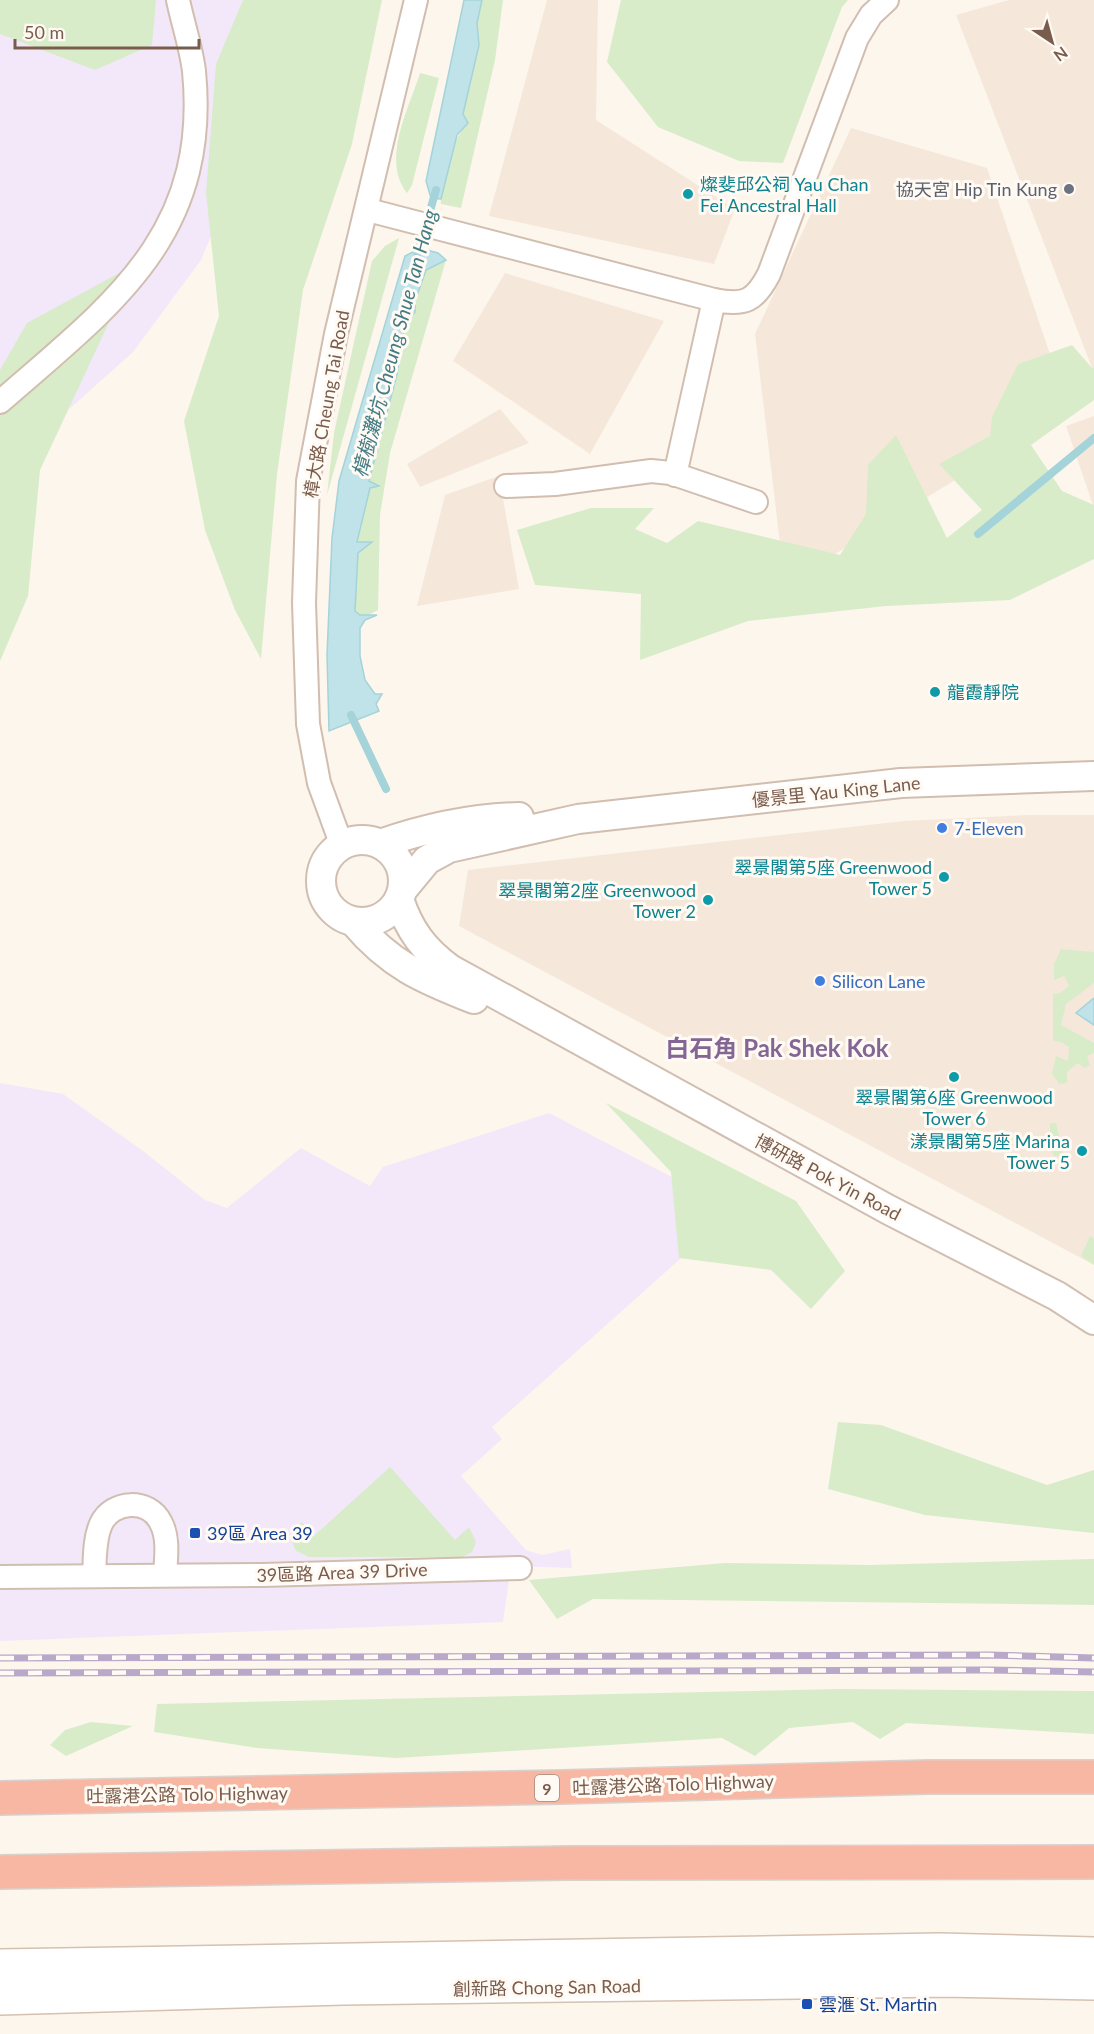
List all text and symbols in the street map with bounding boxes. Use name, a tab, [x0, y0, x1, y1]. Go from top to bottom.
scale bar	[15, 12, 200, 50]
north arrow	[1022, 12, 1082, 72]
text: 50 m	[24, 21, 64, 43]
text: N	[1051, 43, 1072, 66]
place label: 燦斐邱公祠 Yau Chan Fei Ancestral Hall	[700, 173, 869, 216]
place label: 協天宮 Hip Tin Kung	[896, 178, 1057, 200]
marker: 協天宮 Hip Tin Kung	[1062, 182, 1076, 196]
marker: 燦斐邱公祠 Yau Chan Fei Ancestral Hall	[681, 187, 695, 201]
water label: 樟樹灘坑 Cheung Shue Tan Hang	[347, 206, 441, 480]
street label: 樟大路 Cheung Tai Road	[299, 308, 353, 500]
place label: 龍霞靜院	[947, 681, 1019, 703]
marker: 龍霞靜院	[928, 685, 942, 699]
street label: 優景里 Yau King Lane	[751, 771, 921, 811]
place label: 7-Eleven	[954, 817, 1024, 839]
marker: 7-Eleven	[935, 821, 949, 835]
place label: 翠景閣第5座 Greenwood Tower 5	[734, 856, 932, 899]
marker: 翠景閣第5座 Greenwood Tower 5	[937, 870, 951, 884]
place label: 翠景閣第2座 Greenwood Tower 2	[498, 879, 696, 922]
marker: 翠景閣第2座 Greenwood Tower 2	[701, 893, 715, 907]
place label: Silicon Lane	[832, 970, 926, 992]
marker: Silicon Lane	[813, 974, 827, 988]
district label: 白石角 Pak Shek Kok	[665, 1033, 889, 1062]
marker: 翠景閣第6座 Greenwood Tower 6	[947, 1070, 961, 1084]
place label: 翠景閣第6座 Greenwood Tower 6	[855, 1086, 1053, 1129]
street label: 博研路 Pok Yin Road	[751, 1129, 905, 1225]
place label: 漾景閣第5座 Marina Tower 5	[910, 1130, 1070, 1173]
marker: 漾景閣第5座 Marina Tower 5	[1075, 1144, 1089, 1158]
place label: 39區 Area 39	[207, 1522, 313, 1544]
marker: 39區 Area 39	[188, 1526, 202, 1540]
street label: 39區路 Area 39 Drive	[256, 1558, 428, 1586]
street label: 吐露港公路 Tolo Highway	[572, 1769, 775, 1799]
road number: 9	[535, 1775, 559, 1801]
street label: 吐露港公路 Tolo Highway	[86, 1781, 289, 1807]
street label: 創新路 Chong San Road	[453, 1974, 641, 2000]
place label: 雲滙 St. Martin	[819, 1993, 937, 2015]
marker: 雲滙 St. Martin	[800, 1997, 814, 2011]

